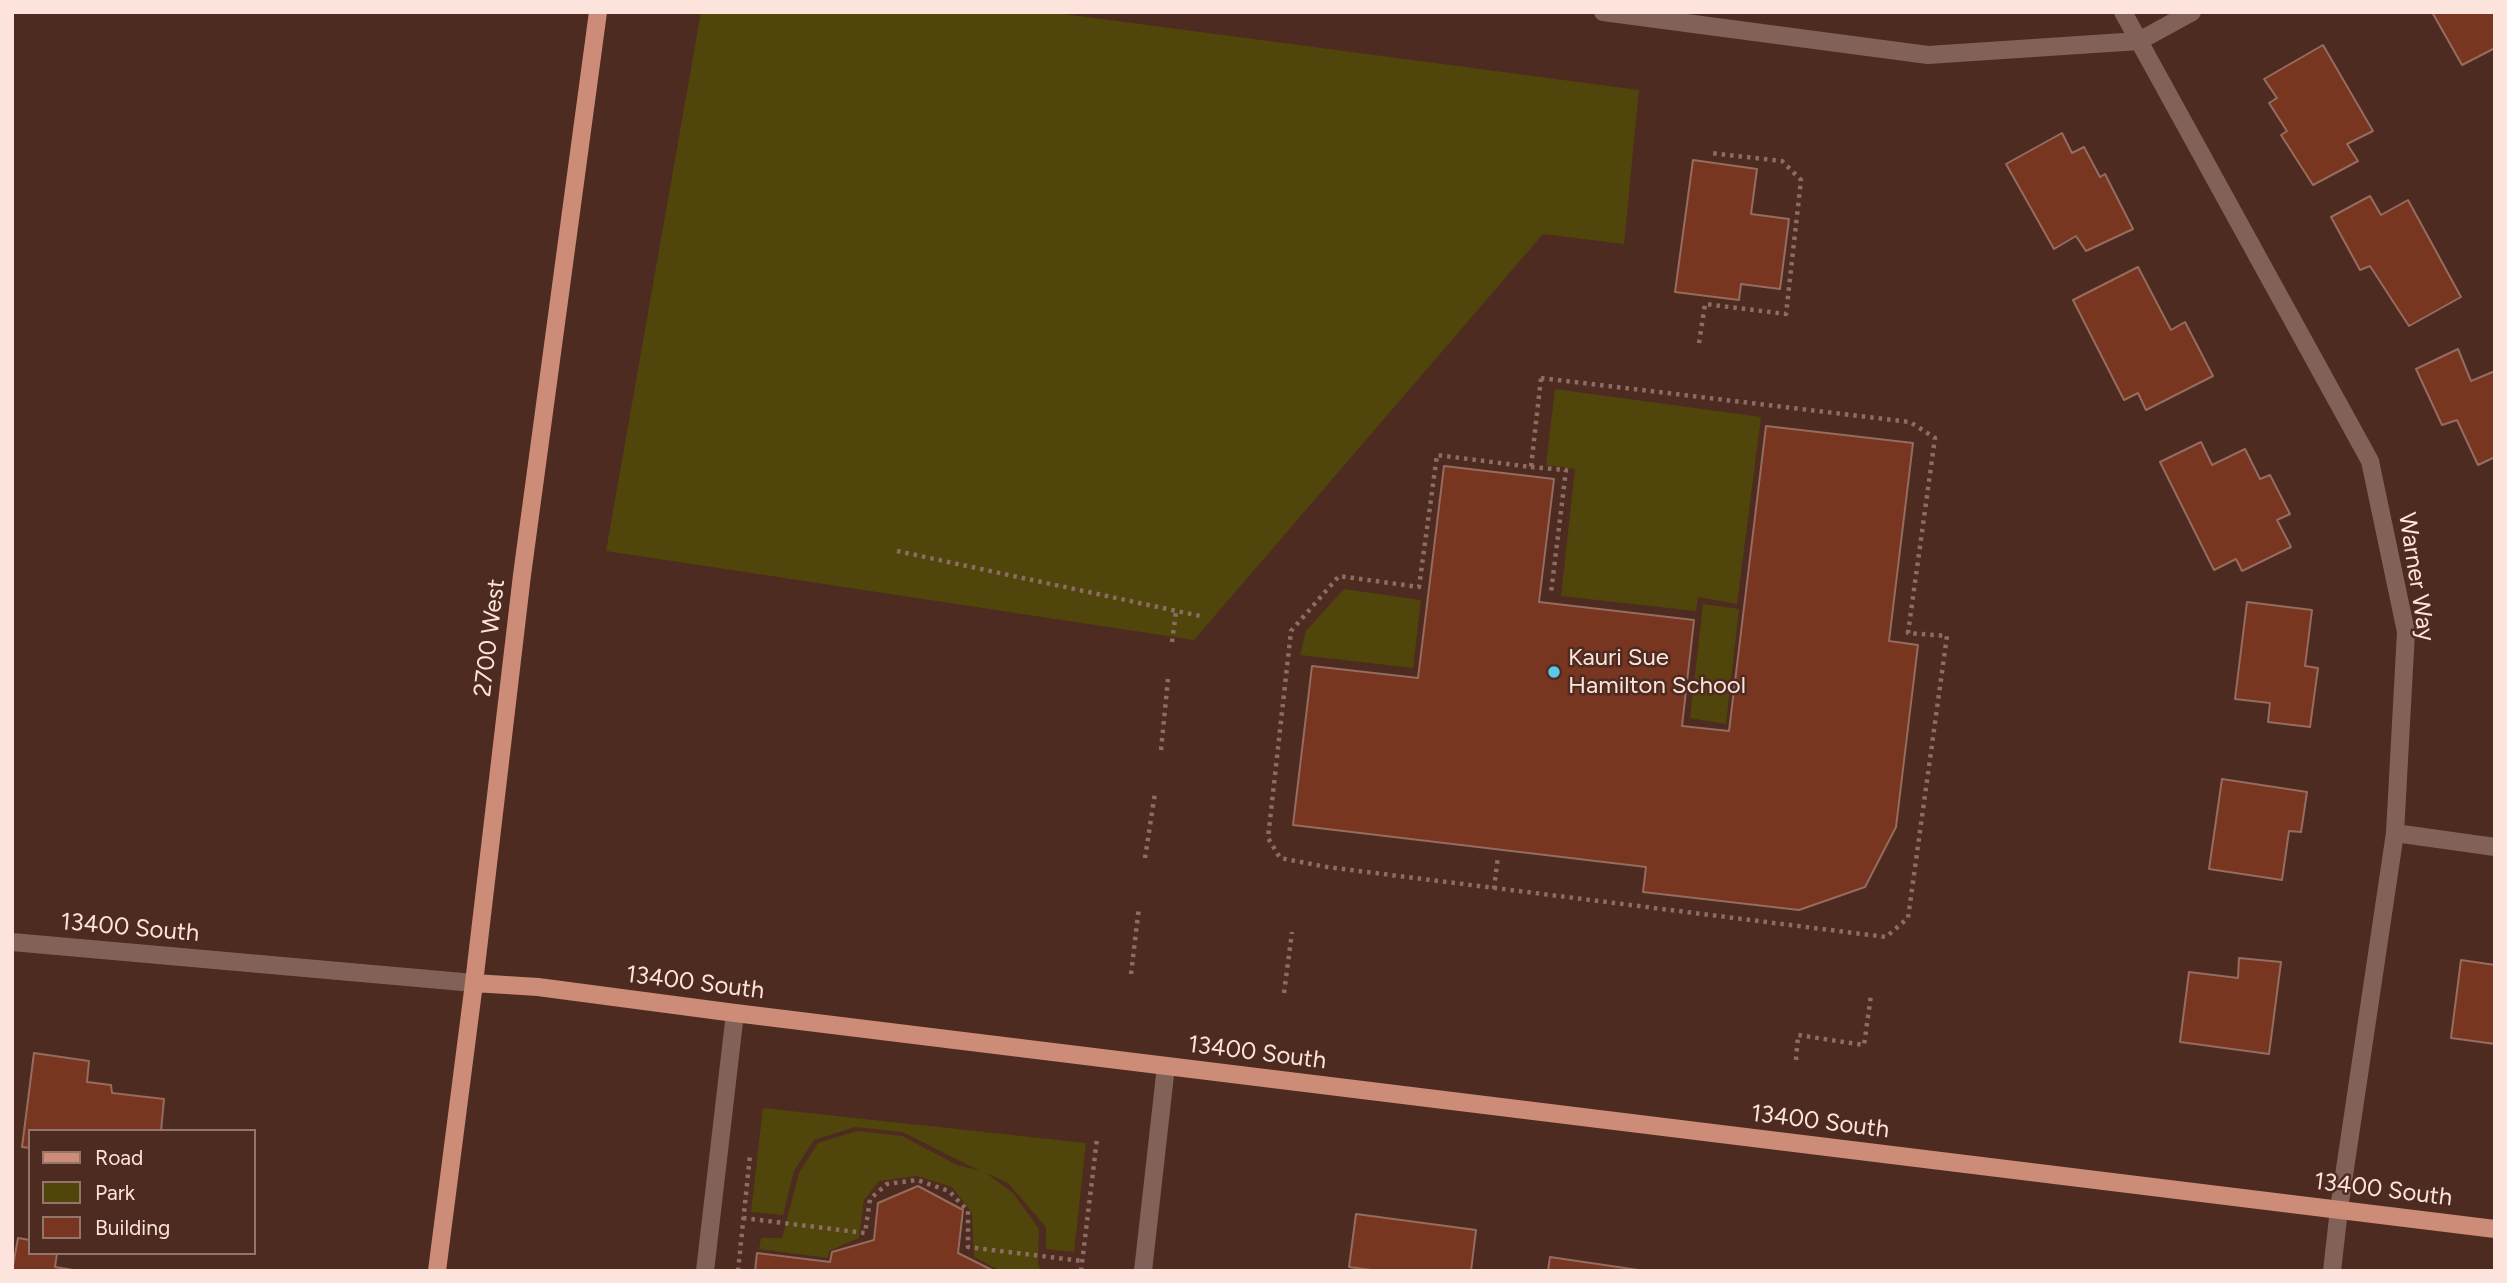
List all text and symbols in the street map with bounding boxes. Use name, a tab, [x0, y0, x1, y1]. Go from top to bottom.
street label: Warner Way	[2392, 511, 2440, 643]
street label: 2700 West	[468, 577, 512, 699]
place label: Kauri Sue Hamilton School	[1568, 644, 1746, 700]
marker: Kauri Sue Hamilton School	[1546, 664, 1562, 680]
street label: 13400 South	[59, 908, 201, 948]
street label: 13400 South	[624, 960, 766, 1006]
street label: 13400 South	[1186, 1030, 1328, 1076]
street label: 13400 South	[1749, 1099, 1891, 1145]
legend	[28, 1129, 256, 1255]
text: Road	[95, 1145, 143, 1170]
street label: 13400 South	[2312, 1167, 2454, 1213]
text: Park	[95, 1180, 135, 1205]
text: Building	[95, 1215, 170, 1240]

